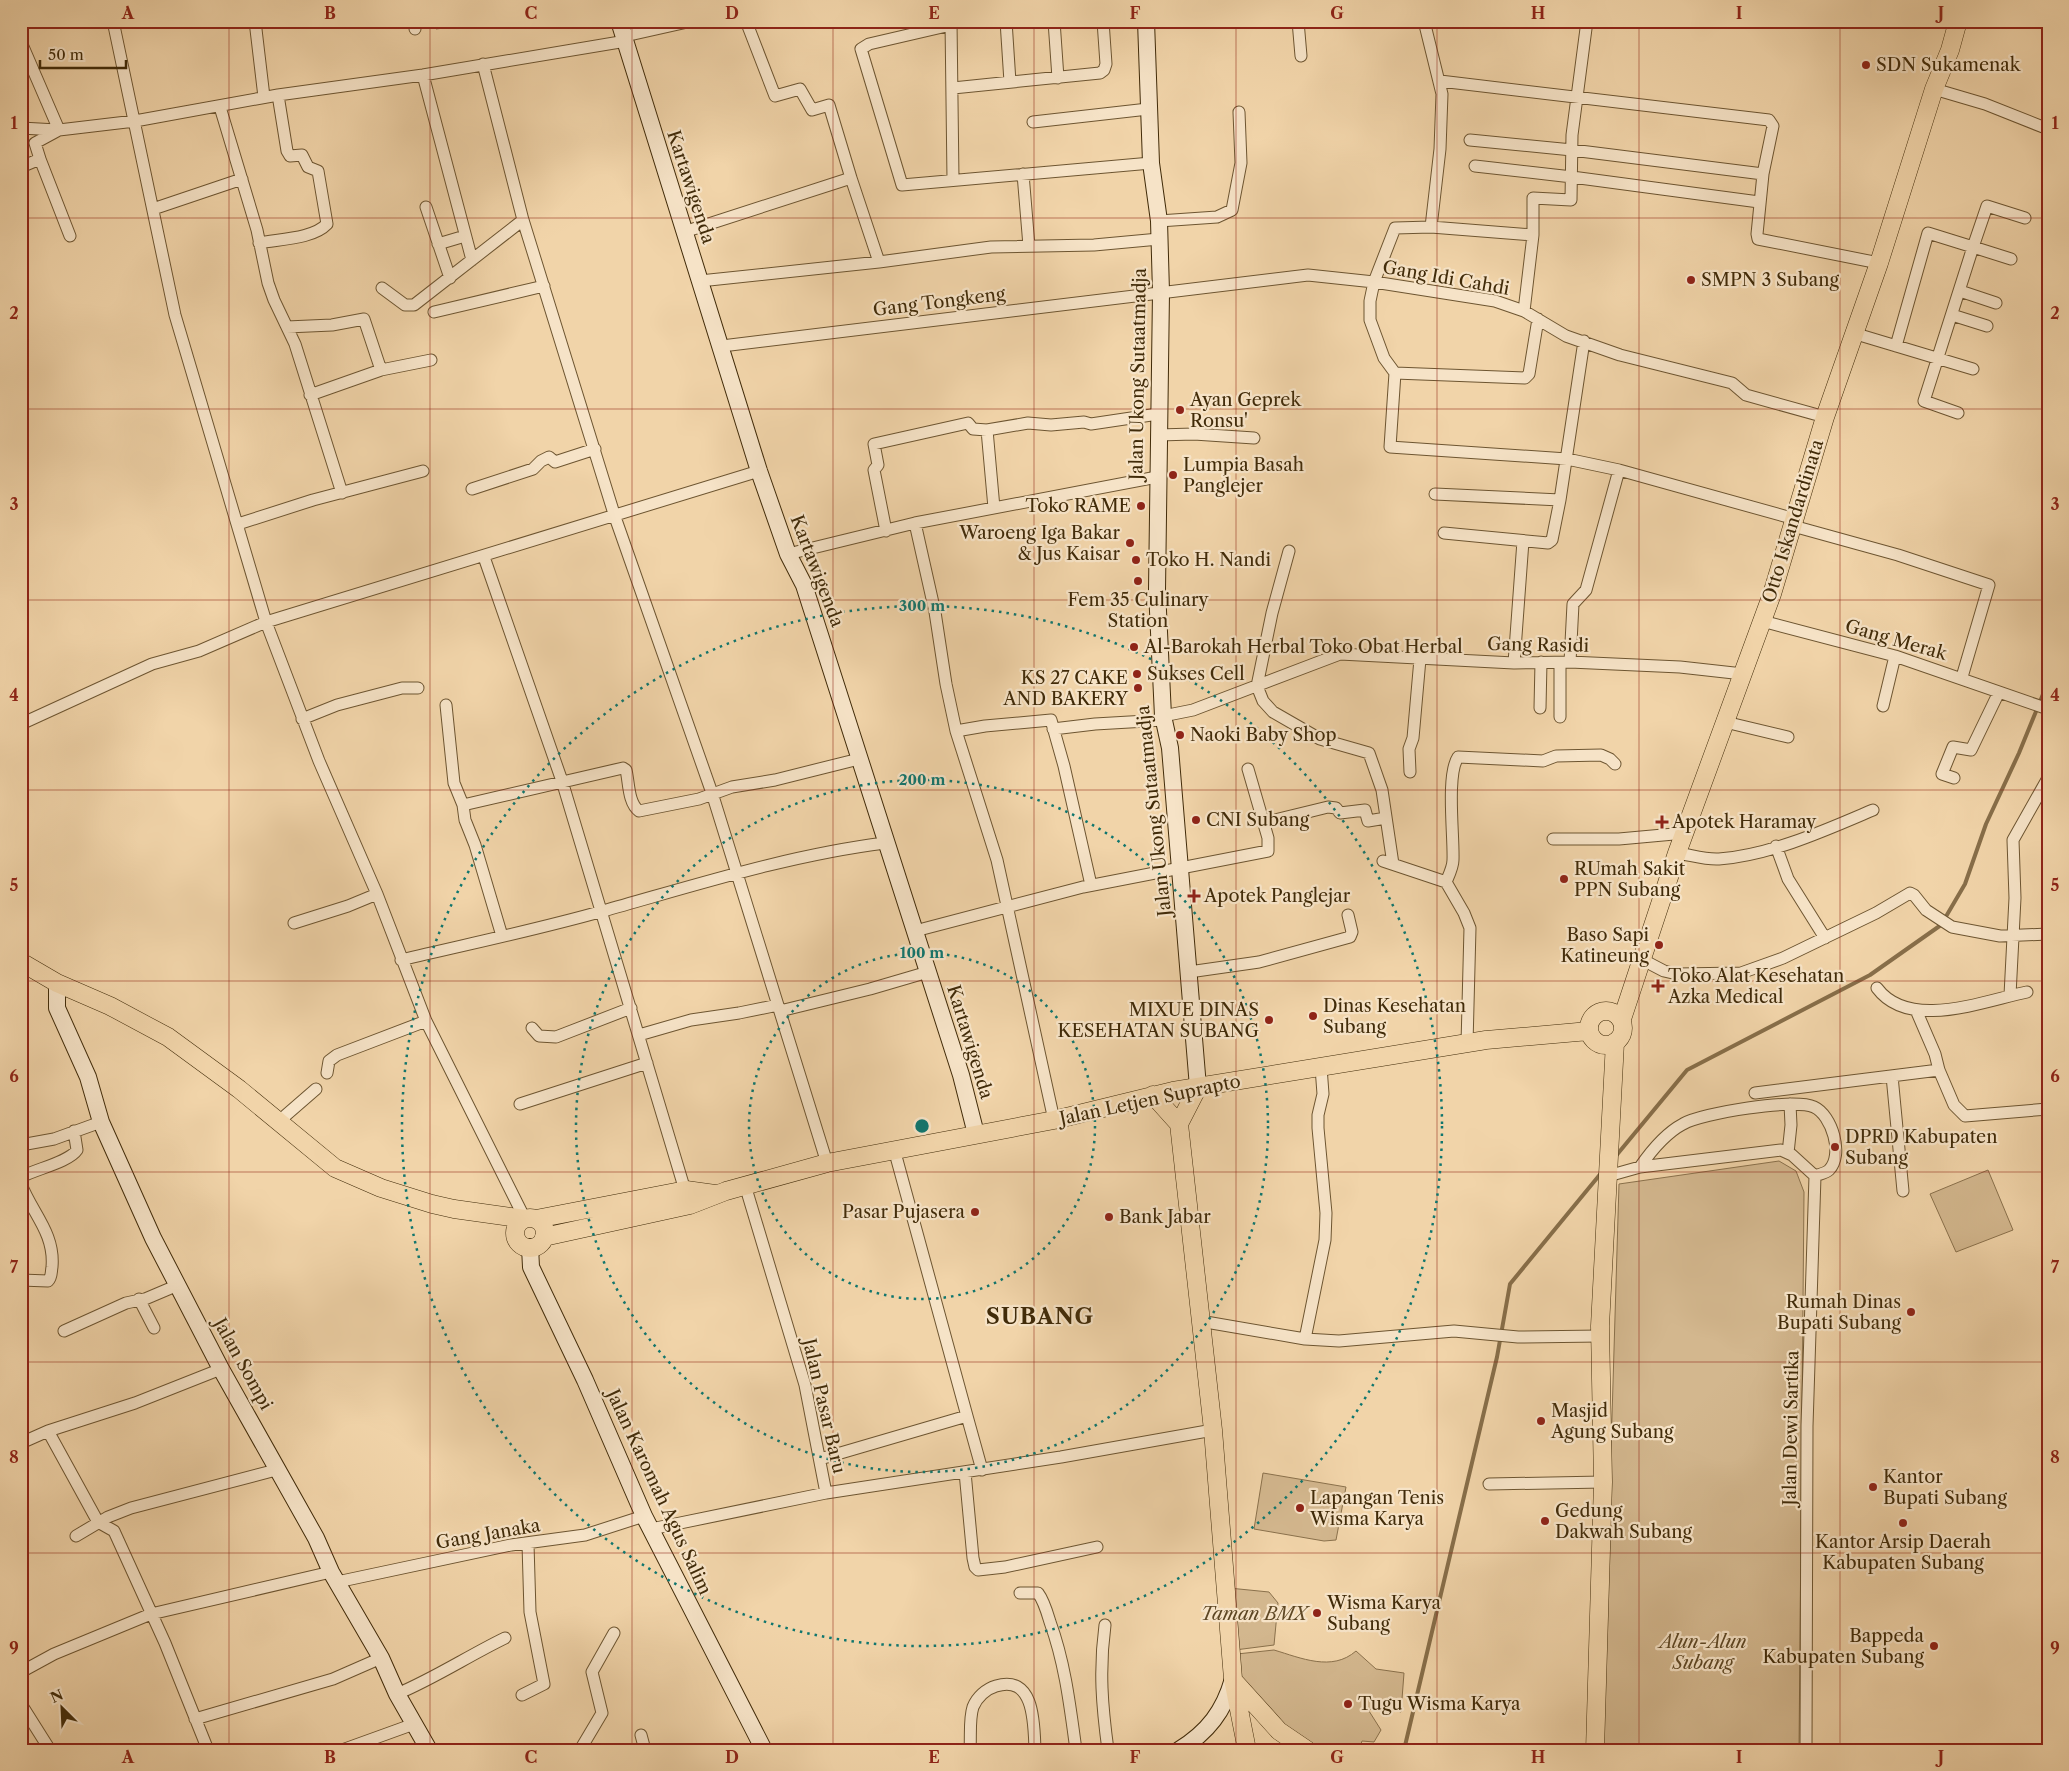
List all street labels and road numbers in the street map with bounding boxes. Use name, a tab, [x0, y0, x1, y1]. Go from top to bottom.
street label: Kartawigenda	[662, 127, 720, 247]
street label: Gang Idi Cahdi	[1381, 256, 1512, 300]
street label: Jalan Ukong Sutaatmadja	[1125, 267, 1151, 483]
street label: Gang Tongkeng	[872, 283, 1007, 321]
street label: Otto Iskandardinata	[1758, 436, 1828, 605]
street label: Kartawigenda	[786, 512, 849, 631]
street label: Gang Merak	[1843, 615, 1951, 665]
street label: Gang Rasidi	[1487, 633, 1590, 657]
street label: Jalan Ukong Sutaatmadja	[1132, 704, 1176, 921]
street label: Kartawigenda	[942, 982, 998, 1102]
street label: Jalan Letjen Suprapto	[1055, 1070, 1243, 1131]
street label: Jalan Sompi	[207, 1312, 278, 1414]
street label: Jalan Pasar Baru	[797, 1333, 850, 1476]
street label: Jalan Dewi Sartika	[1779, 1350, 1803, 1509]
street label: Jalan Karomah Agus Salim	[600, 1383, 716, 1598]
street label: Gang Janaka	[434, 1514, 542, 1554]

